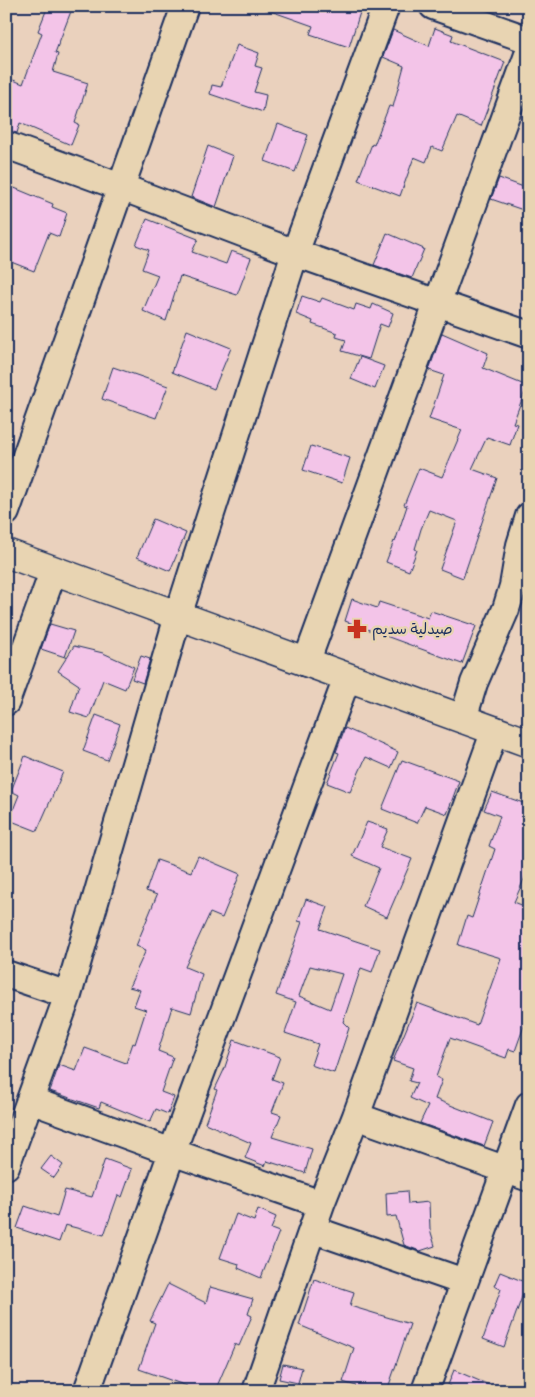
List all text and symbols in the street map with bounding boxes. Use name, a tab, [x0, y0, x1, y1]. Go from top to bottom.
pharmacy icon: صيدلية سديم	[346, 618, 368, 640]
place label: صيدلية سديم	[372, 622, 453, 641]

